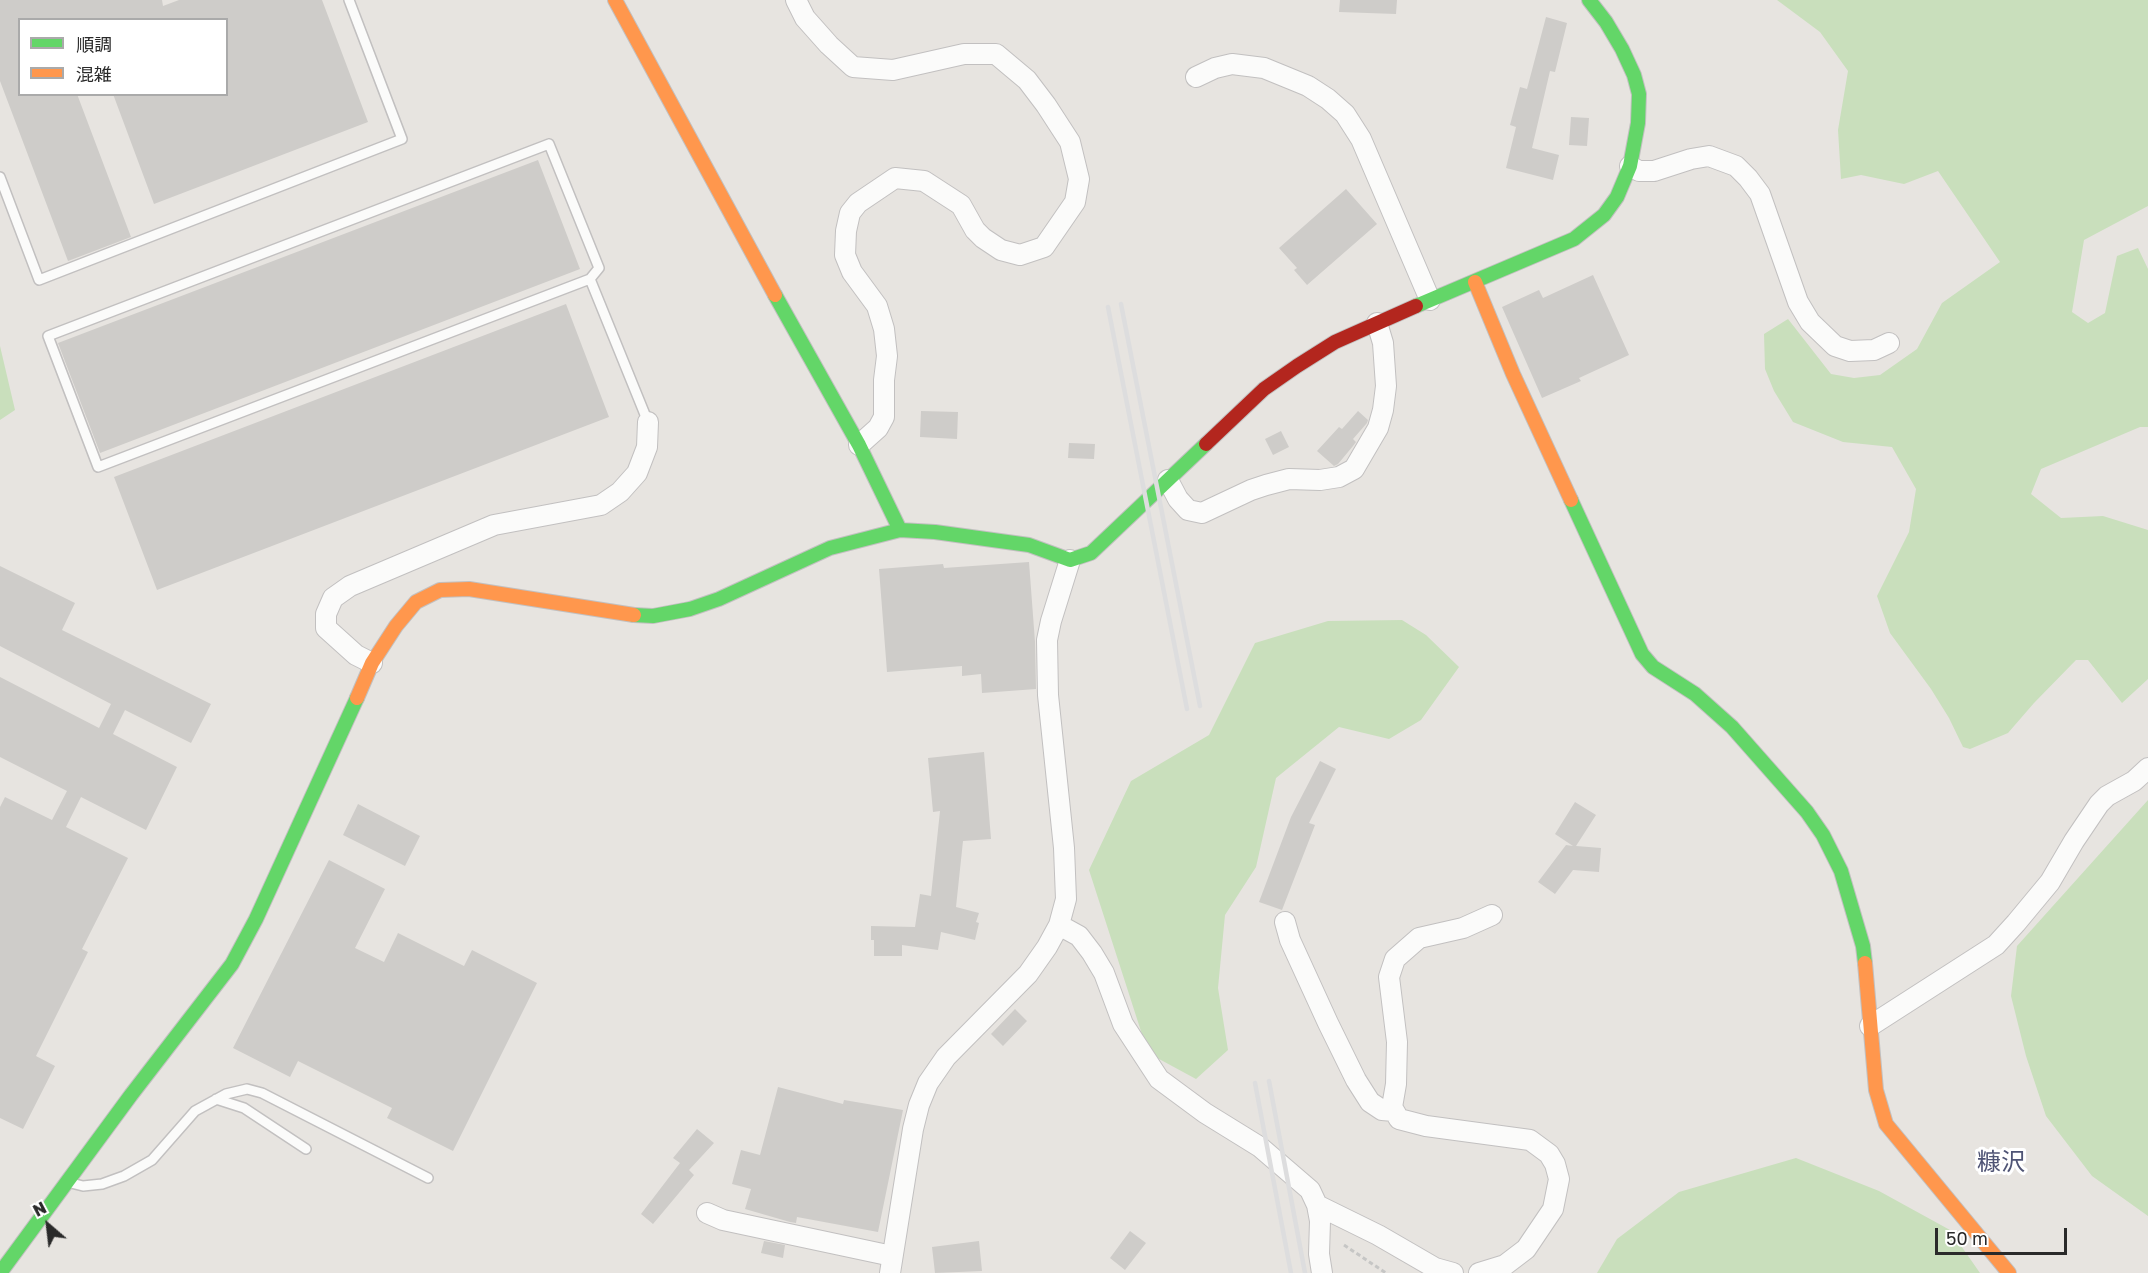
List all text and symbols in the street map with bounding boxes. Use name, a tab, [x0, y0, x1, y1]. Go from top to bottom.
legend	[18, 18, 228, 96]
text: 順調	[76, 33, 112, 55]
text: 混雑	[76, 63, 112, 85]
district label: 糠沢	[1977, 1148, 2025, 1176]
north arrow	[18, 1195, 78, 1255]
text: N	[29, 1197, 50, 1221]
scale bar	[1938, 1216, 2070, 1254]
text: 50 m	[1946, 1227, 1988, 1249]

